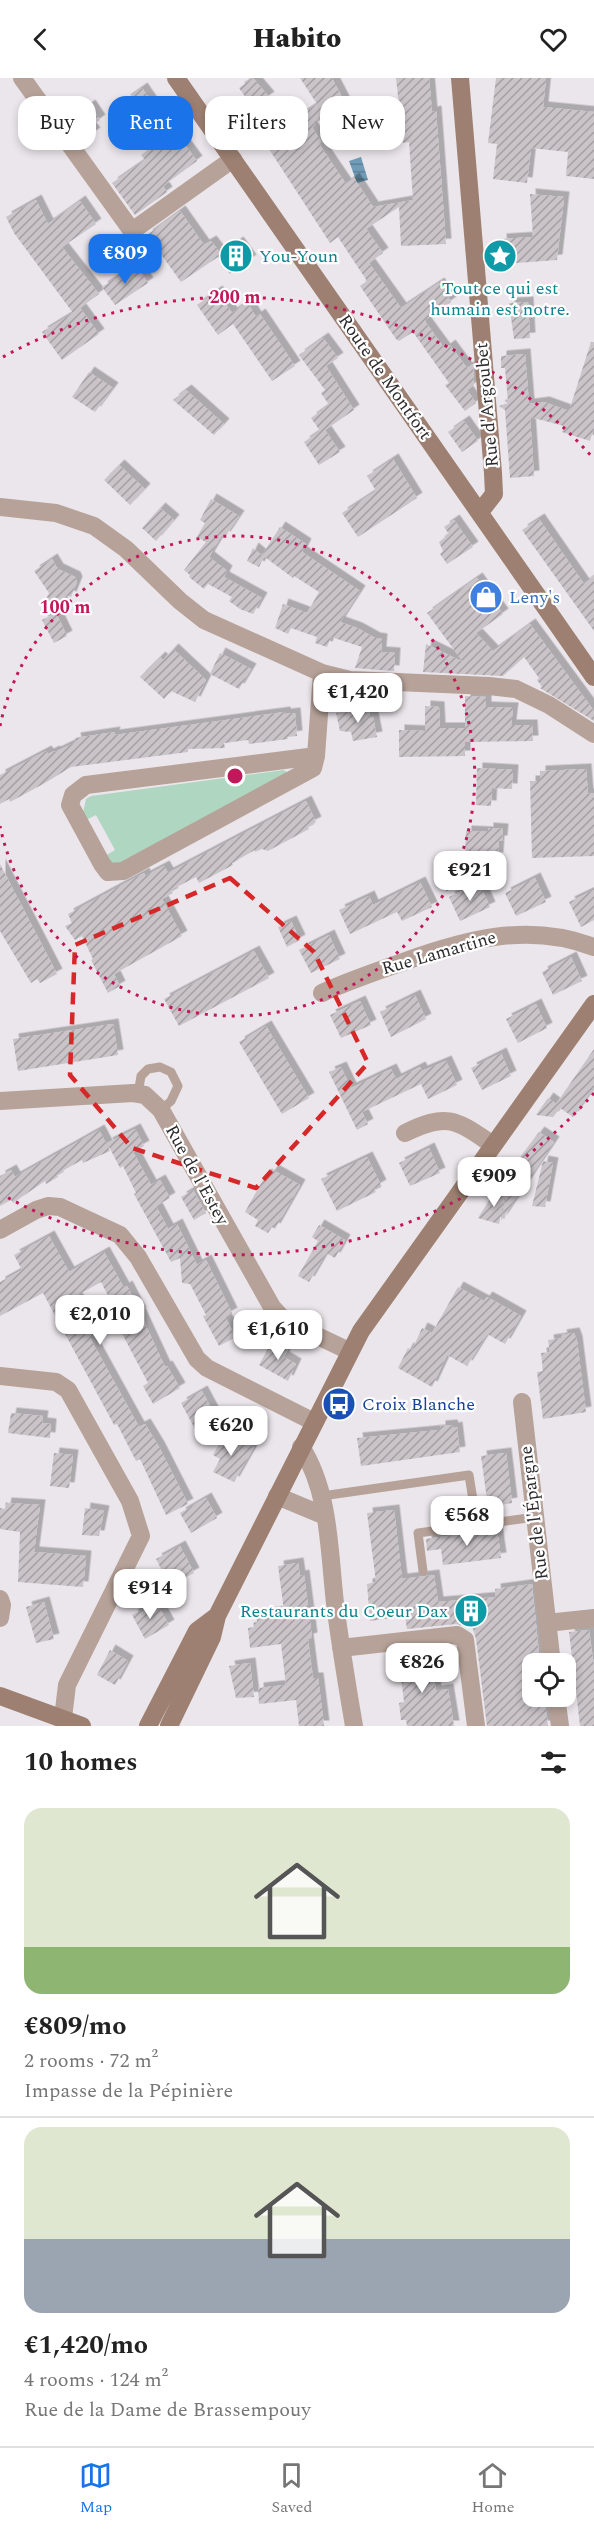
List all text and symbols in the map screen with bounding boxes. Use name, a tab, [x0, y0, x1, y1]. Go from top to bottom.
text: Habito	[253, 18, 341, 60]
icon: back	[24, 23, 57, 56]
icon: heart	[537, 23, 570, 56]
chip: Buy	[18, 96, 96, 150]
chip: Rent	[108, 96, 193, 150]
chip: Filters	[205, 96, 308, 150]
chip: New	[320, 96, 405, 150]
pin: €809	[89, 234, 161, 285]
text: €809	[103, 238, 147, 268]
building icon: You-Youn	[218, 238, 254, 274]
place icon: Tout ce qui est humain est notre.	[482, 238, 518, 274]
place label: You-Youn	[259, 243, 338, 270]
place label: Tout ce qui est humain est notre.	[430, 275, 570, 323]
text: 200 m	[209, 284, 261, 311]
street label: Route de Montfort	[332, 309, 438, 445]
street label: Rue d'Argoubet	[468, 341, 506, 469]
shop icon: Leny's	[468, 579, 504, 615]
place label: Leny's	[509, 584, 560, 611]
text: 100 m	[39, 594, 91, 621]
pin: €1,420	[309, 673, 407, 724]
text: €1,420	[327, 677, 389, 707]
centre of rings	[225, 766, 245, 786]
pin: €921	[434, 851, 506, 902]
text: €921	[448, 855, 492, 885]
street label: Rue Lamartine	[379, 924, 499, 982]
street label: Rue de l'Estey	[158, 1120, 236, 1231]
pin: €909	[458, 1157, 530, 1208]
text: €909	[472, 1161, 516, 1191]
pin: €2,010	[51, 1295, 149, 1346]
text: €2,010	[69, 1299, 131, 1329]
pin: €1,610	[229, 1310, 327, 1361]
text: €1,610	[247, 1314, 309, 1344]
bus stop icon: Croix Blanche	[321, 1386, 357, 1422]
place label: Croix Blanche	[362, 1391, 475, 1418]
pin: €620	[195, 1406, 267, 1457]
text: €620	[209, 1410, 253, 1440]
street label: Rue de l'Épargne	[512, 1444, 556, 1582]
pin: €568	[431, 1496, 503, 1547]
text: €568	[445, 1500, 489, 1530]
pin: €914	[114, 1569, 186, 1620]
text: €914	[128, 1573, 172, 1603]
building icon: Restaurants du Coeur Dax	[453, 1593, 489, 1629]
place label: Restaurants du Coeur Dax	[240, 1598, 448, 1625]
pin: €826	[386, 1643, 458, 1694]
text: €826	[400, 1647, 444, 1677]
map controls	[522, 1653, 576, 1707]
button: locate	[522, 1653, 576, 1707]
text: 10 homes	[24, 1742, 138, 1782]
icon: filters	[537, 1746, 570, 1779]
icon: home	[243, 1847, 351, 1955]
text: €809/mo	[24, 2006, 127, 2046]
text: 2 rooms · 72 m²	[24, 2046, 158, 2076]
text: Impasse de la Pépinière	[24, 2076, 233, 2106]
icon: home	[243, 2166, 351, 2274]
text: €1,420/mo	[24, 2325, 148, 2365]
text: 4 rooms · 124 m²	[24, 2365, 168, 2395]
text: Rue de la Dame de Brassempouy	[24, 2395, 311, 2425]
tab: Map	[79, 2459, 112, 2519]
tab: Saved	[271, 2459, 312, 2519]
tab: Home	[471, 2459, 515, 2519]

